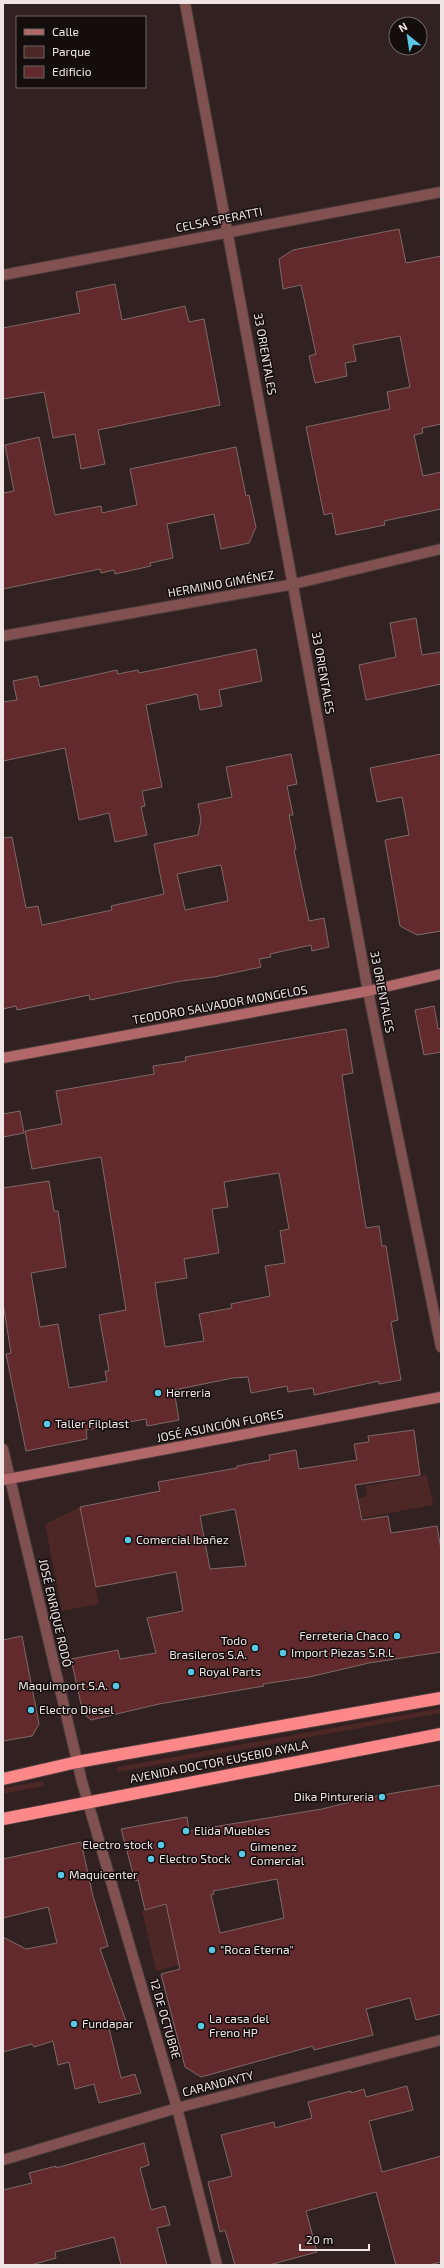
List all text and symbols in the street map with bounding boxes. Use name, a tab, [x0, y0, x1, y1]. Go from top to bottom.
legend	[16, 16, 146, 88]
north arrow	[388, 16, 428, 56]
text: N	[396, 19, 409, 35]
text: Calle	[52, 24, 79, 38]
text: Parque	[52, 44, 90, 58]
text: Edificio	[52, 64, 92, 78]
street label: CELSA SPERATTI	[174, 204, 263, 234]
street label: 33 ORIENTALES	[252, 312, 280, 396]
street label: HERMINIO GIMÉNEZ	[166, 567, 275, 599]
street label: 33 ORIENTALES	[310, 631, 338, 715]
street label: 33 ORIENTALES	[368, 950, 398, 1034]
street label: TEODORO SALVADOR MONGELOS	[131, 982, 309, 1026]
place label: Herreria	[166, 1385, 211, 1399]
marker: Herreria	[153, 1388, 163, 1398]
street label: JOSÉ ASUNCIÓN FLORES	[155, 1406, 285, 1444]
place label: Taller Filplast	[55, 1416, 129, 1430]
marker: Taller Filplast	[42, 1419, 52, 1429]
place label: Comercial Ibañez	[136, 1532, 229, 1546]
marker: Comercial Ibañez	[123, 1535, 133, 1545]
street label: JOSÉ ENRIQUE RODÓ	[36, 1557, 75, 1669]
place label: Ferreteria Chaco	[299, 1628, 389, 1642]
marker: Ferreteria Chaco	[392, 1631, 402, 1641]
place label: Todo Brasileros S.A.	[169, 1633, 247, 1661]
marker: Todo Brasileros S.A.	[250, 1643, 260, 1653]
place label: Import Piezas S.R.L	[291, 1645, 394, 1659]
marker: Import Piezas S.R.L	[278, 1648, 288, 1658]
place label: Royal Parts	[199, 1664, 261, 1678]
marker: Royal Parts	[186, 1667, 196, 1677]
place label: Maquimport S.A.	[18, 1678, 108, 1692]
marker: Maquimport S.A.	[111, 1681, 121, 1691]
place label: Electro Diesel	[39, 1702, 114, 1716]
marker: Electro Diesel	[26, 1705, 36, 1715]
street label: AVENIDA DOCTOR EUSEBIO AYALA	[128, 1737, 310, 1785]
place label: Dika Pintureria	[294, 1789, 374, 1803]
marker: Dika Pintureria	[377, 1792, 387, 1802]
place label: Elida Muebles	[194, 1823, 270, 1837]
marker: Elida Muebles	[181, 1826, 191, 1836]
place label: Electro stock	[82, 1837, 153, 1851]
place label: Gimenez Comercial	[250, 1839, 305, 1867]
marker: Electro stock	[156, 1840, 166, 1850]
marker: Gimenez Comercial	[237, 1849, 247, 1859]
place label: Electro Stock	[159, 1851, 230, 1865]
marker: Electro Stock	[146, 1854, 156, 1864]
place label: Maquicenter	[69, 1867, 138, 1881]
marker: Maquicenter	[56, 1870, 66, 1880]
place label: "Roca Eterna"	[220, 1942, 294, 1956]
marker: "Roca Eterna"	[207, 1945, 217, 1955]
street label: 12 DE OCTUBRE	[148, 1977, 184, 2061]
place label: La casa del Freno HP	[209, 2011, 270, 2039]
place label: Fundapar	[82, 2016, 134, 2030]
marker: Fundapar	[69, 2019, 79, 2029]
marker: La casa del Freno HP	[196, 2021, 206, 2031]
street label: CARANDAYTY	[181, 2067, 255, 2099]
scale bar	[300, 2226, 369, 2252]
text: 20 m	[306, 2232, 333, 2246]

